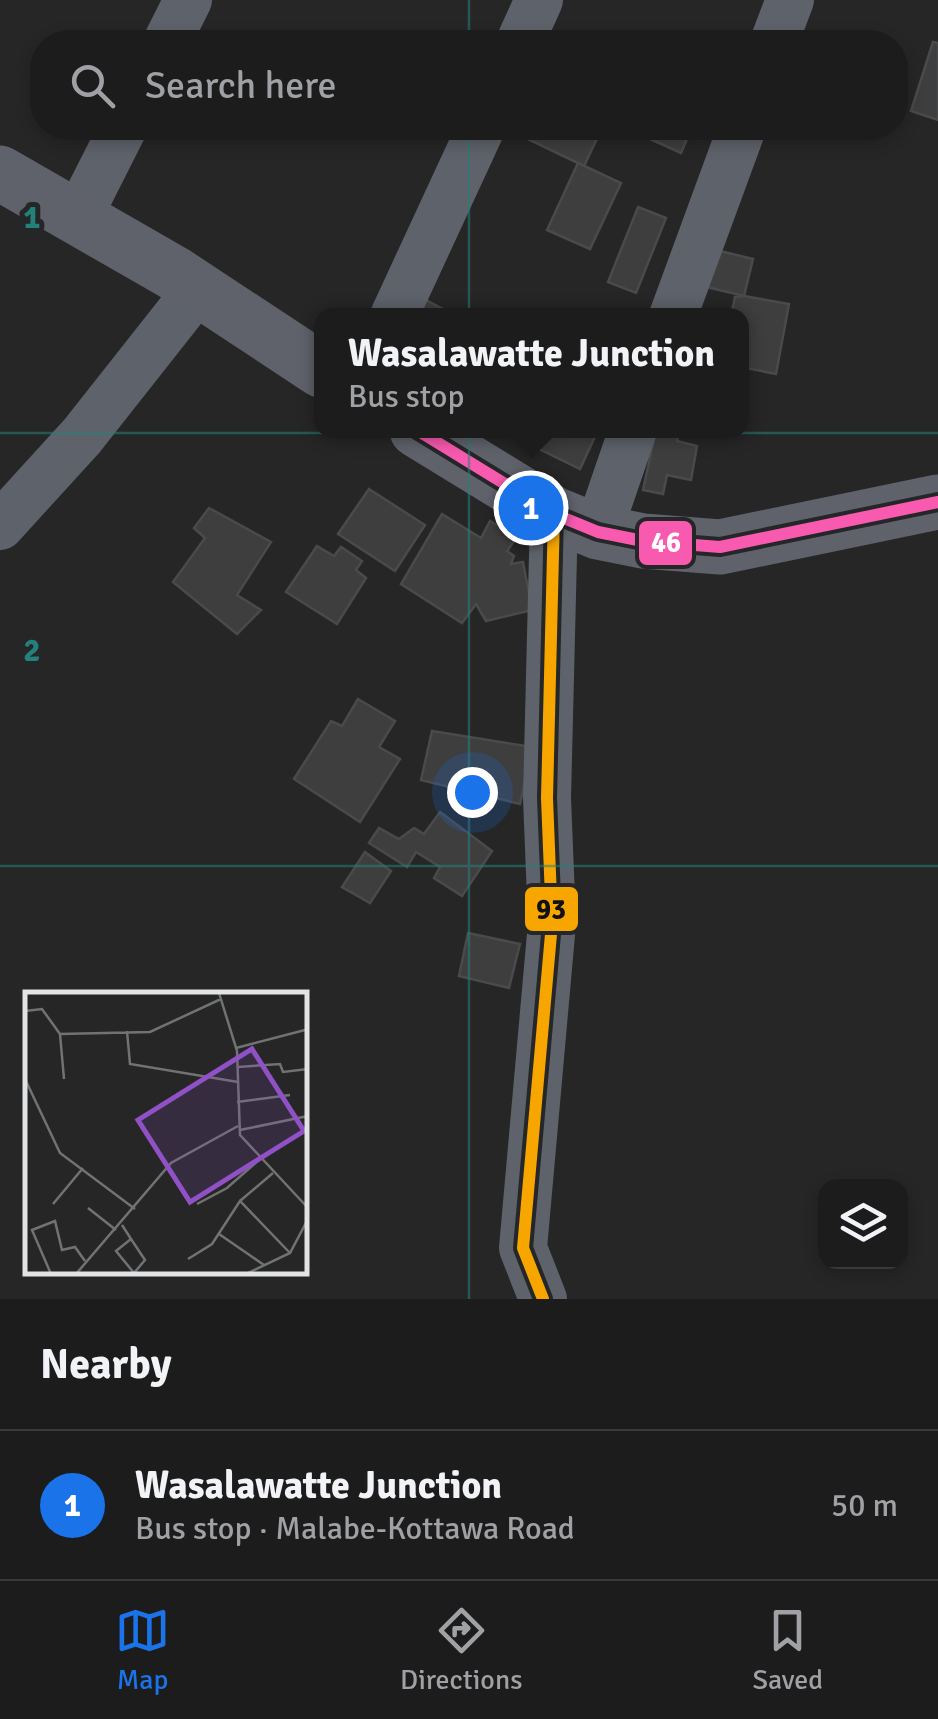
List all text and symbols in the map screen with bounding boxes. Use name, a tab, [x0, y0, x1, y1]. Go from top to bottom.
search box	[30, 30, 908, 140]
icon: search	[65, 58, 120, 113]
text: Search here	[145, 62, 337, 109]
text: 1	[23, 198, 41, 237]
popup	[314, 308, 749, 438]
text: Wasalawatte Junction	[348, 330, 715, 377]
text: Bus stop	[348, 377, 464, 416]
pin: 1	[498, 470, 564, 546]
line badge: 46	[637, 519, 694, 567]
text: 46	[651, 526, 681, 560]
text: 2	[23, 631, 41, 670]
your location	[447, 767, 498, 818]
line badge: 93	[523, 885, 580, 933]
text: 93	[536, 893, 566, 927]
inset map	[25, 992, 308, 1274]
map controls	[818, 1179, 908, 1269]
button: layers	[818, 1179, 908, 1269]
text: Nearby	[40, 1339, 172, 1390]
text: Wasalawatte Junction	[135, 1462, 502, 1509]
text: 1	[64, 1486, 81, 1525]
text: 50 m	[831, 1486, 898, 1525]
text: Bus stop · Malabe-Kottawa Road	[135, 1509, 575, 1548]
tab: Map	[115, 1603, 170, 1697]
tab: Directions	[400, 1603, 522, 1697]
tab: Saved	[752, 1603, 823, 1697]

